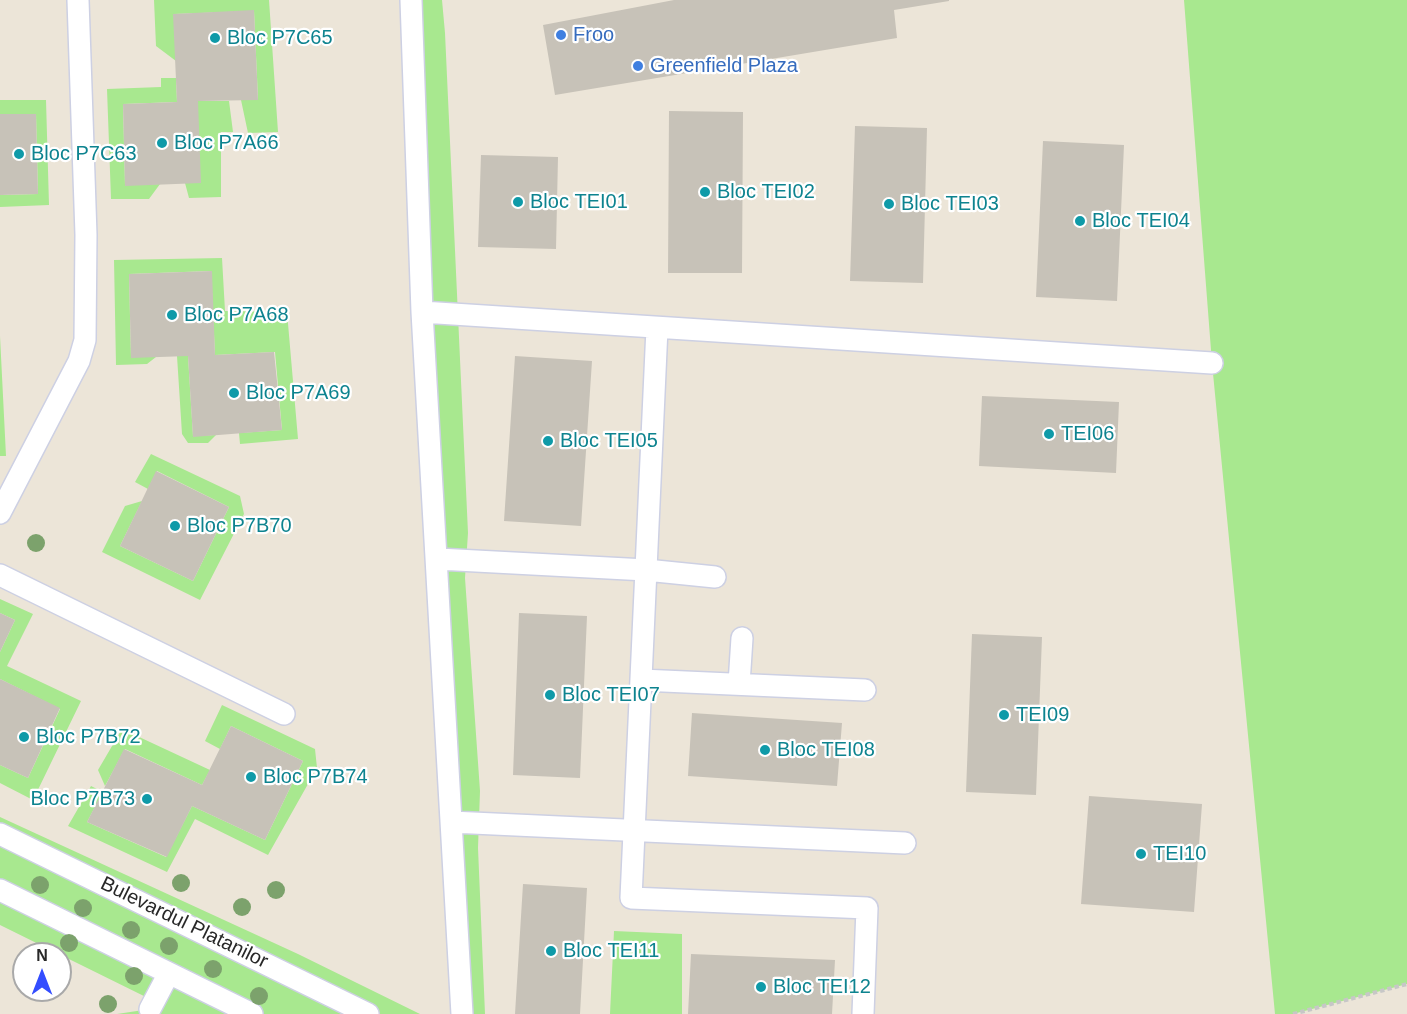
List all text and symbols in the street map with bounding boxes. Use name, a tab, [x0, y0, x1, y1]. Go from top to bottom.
place label: Froo	[573, 23, 614, 47]
place label: Bloc P7C65	[227, 26, 333, 50]
marker: Froo	[554, 28, 568, 42]
marker: Bloc P7C65	[208, 31, 222, 45]
place label: Greenfield Plaza	[650, 54, 798, 78]
marker: Greenfield Plaza	[631, 59, 645, 73]
place label: Bloc P7A66	[174, 131, 279, 155]
marker: Bloc P7A66	[155, 136, 169, 150]
place label: Bloc P7C63	[31, 142, 137, 166]
marker: Bloc P7C63	[12, 147, 26, 161]
place label: Bloc TEI02	[717, 180, 815, 204]
marker: Bloc TEI02	[698, 185, 712, 199]
place label: Bloc TEI01	[530, 190, 628, 214]
place label: Bloc TEI03	[901, 192, 999, 216]
marker: Bloc TEI01	[511, 195, 525, 209]
marker: Bloc TEI03	[882, 197, 896, 211]
place label: Bloc TEI04	[1092, 209, 1190, 233]
marker: Bloc TEI04	[1073, 214, 1087, 228]
place label: Bloc P7A68	[184, 303, 289, 327]
marker: Bloc P7A68	[165, 308, 179, 322]
place label: Bloc P7A69	[246, 381, 351, 405]
marker: Bloc P7A69	[227, 386, 241, 400]
place label: TEI06	[1061, 422, 1114, 446]
marker: TEI06	[1042, 427, 1056, 441]
place label: Bloc TEI05	[560, 429, 658, 453]
marker: Bloc TEI05	[541, 434, 555, 448]
place label: Bloc P7B70	[187, 514, 292, 538]
marker: Bloc P7B70	[168, 519, 182, 533]
place label: Bloc TEI07	[562, 683, 660, 707]
marker: Bloc TEI07	[543, 688, 557, 702]
place label: TEI09	[1016, 703, 1069, 727]
marker: TEI09	[997, 708, 1011, 722]
place label: Bloc P7B72	[36, 725, 141, 749]
marker: Bloc P7B72	[17, 730, 31, 744]
place label: Bloc TEI08	[777, 738, 875, 762]
marker: Bloc TEI08	[758, 743, 772, 757]
place label: Bloc P7B74	[263, 765, 368, 789]
marker: Bloc P7B74	[244, 770, 258, 784]
place label: Bloc P7B73	[30, 787, 135, 811]
marker: Bloc P7B73	[140, 792, 154, 806]
place label: TEI10	[1153, 842, 1206, 866]
marker: TEI10	[1134, 847, 1148, 861]
street label: Bulevardul Platanilor	[96, 872, 272, 974]
place label: Bloc TEI11	[563, 939, 659, 963]
north arrow	[12, 942, 72, 1002]
marker: Bloc TEI11	[544, 944, 558, 958]
text: N	[36, 947, 48, 964]
place label: Bloc TEI12	[773, 975, 871, 999]
marker: Bloc TEI12	[754, 980, 768, 994]

